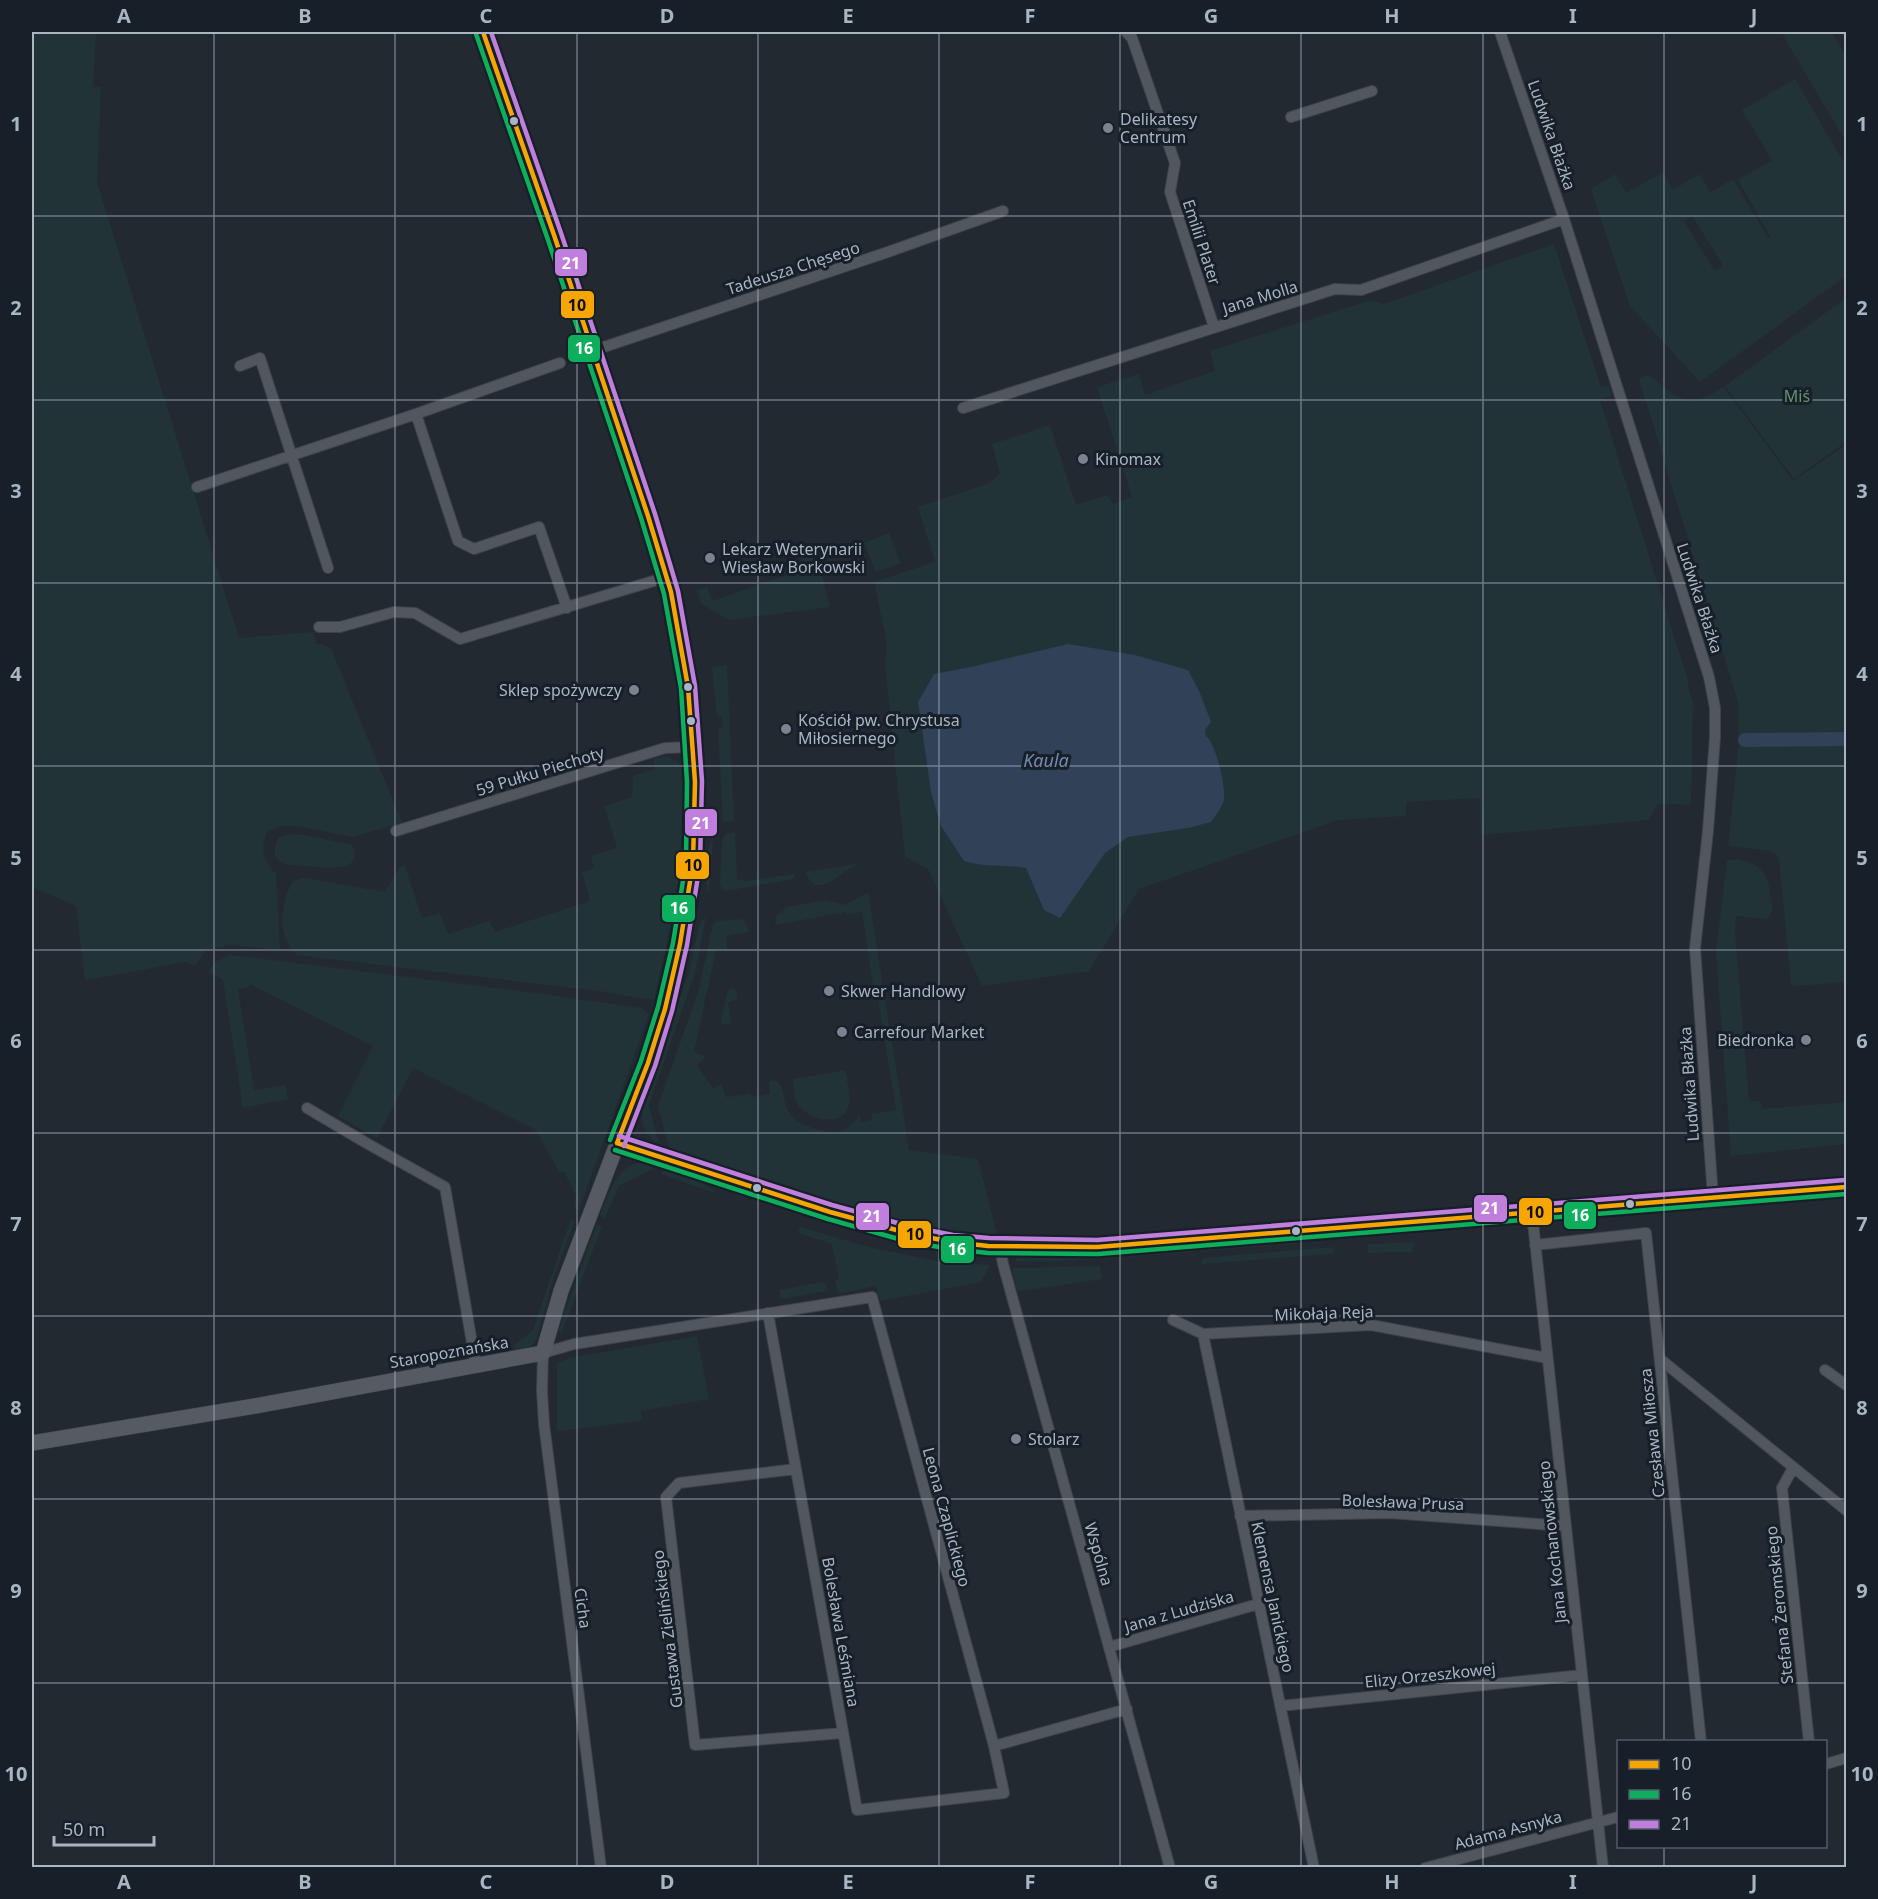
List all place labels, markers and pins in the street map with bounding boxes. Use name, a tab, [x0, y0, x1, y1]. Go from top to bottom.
place label: Delikatesy Centrum	[1120, 108, 1198, 148]
unlabelled marker	[508, 115, 520, 127]
marker: Delikatesy Centrum	[1101, 121, 1115, 135]
place label: Kinomax	[1095, 448, 1162, 470]
marker: Kinomax	[1076, 452, 1090, 466]
place label: Lekarz Weterynarii Wiesław Borkowski	[722, 538, 865, 578]
marker: Lekarz Weterynarii Wiesław Borkowski	[703, 551, 717, 565]
place label: Sklep spożywczy	[499, 679, 623, 701]
unlabelled marker	[682, 681, 694, 693]
marker: Sklep spożywczy	[627, 683, 641, 697]
place label: Kościół pw. Chrystusa Miłosiernego	[798, 709, 960, 749]
unlabelled marker	[685, 715, 697, 727]
marker: Kościół pw. Chrystusa Miłosiernego	[779, 722, 793, 736]
place label: Skwer Handlowy	[841, 980, 966, 1002]
marker: Skwer Handlowy	[822, 984, 836, 998]
place label: Carrefour Market	[854, 1021, 985, 1043]
marker: Carrefour Market	[835, 1025, 849, 1039]
place label: Biedronka	[1717, 1029, 1794, 1051]
marker: Biedronka	[1799, 1033, 1813, 1047]
unlabelled marker	[751, 1182, 763, 1194]
unlabelled marker	[1624, 1198, 1636, 1210]
unlabelled marker	[1290, 1225, 1302, 1237]
place label: Stolarz	[1028, 1428, 1079, 1450]
marker: Stolarz	[1009, 1432, 1023, 1446]

